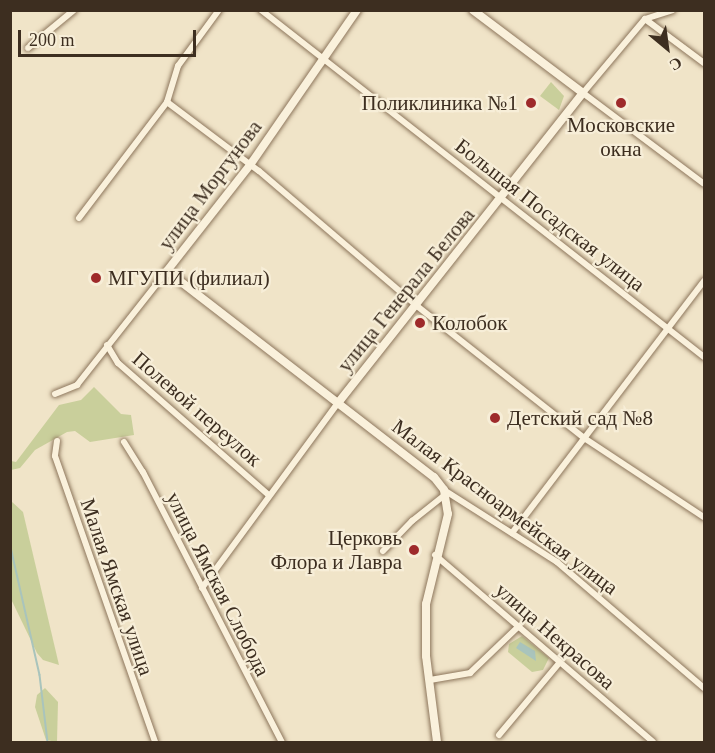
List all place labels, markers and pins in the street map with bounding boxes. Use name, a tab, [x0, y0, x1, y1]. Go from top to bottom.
place label: Поликлиника №1	[362, 90, 518, 116]
marker: Поликлиника №1	[522, 94, 540, 112]
marker: Московские окна	[614, 96, 628, 110]
place label: Московские окна	[567, 112, 675, 162]
place label: МГУПИ (филиал)	[108, 265, 270, 291]
marker: МГУПИ (филиал)	[89, 271, 103, 285]
place label: Колобок	[432, 310, 508, 336]
marker: Колобок	[413, 316, 427, 330]
place label: Детский сад №8	[507, 405, 653, 431]
marker: Детский сад №8	[488, 411, 502, 425]
place label: Церковь Флора и Лавра	[271, 525, 402, 575]
marker: Церковь Флора и Лавра	[407, 543, 421, 557]

